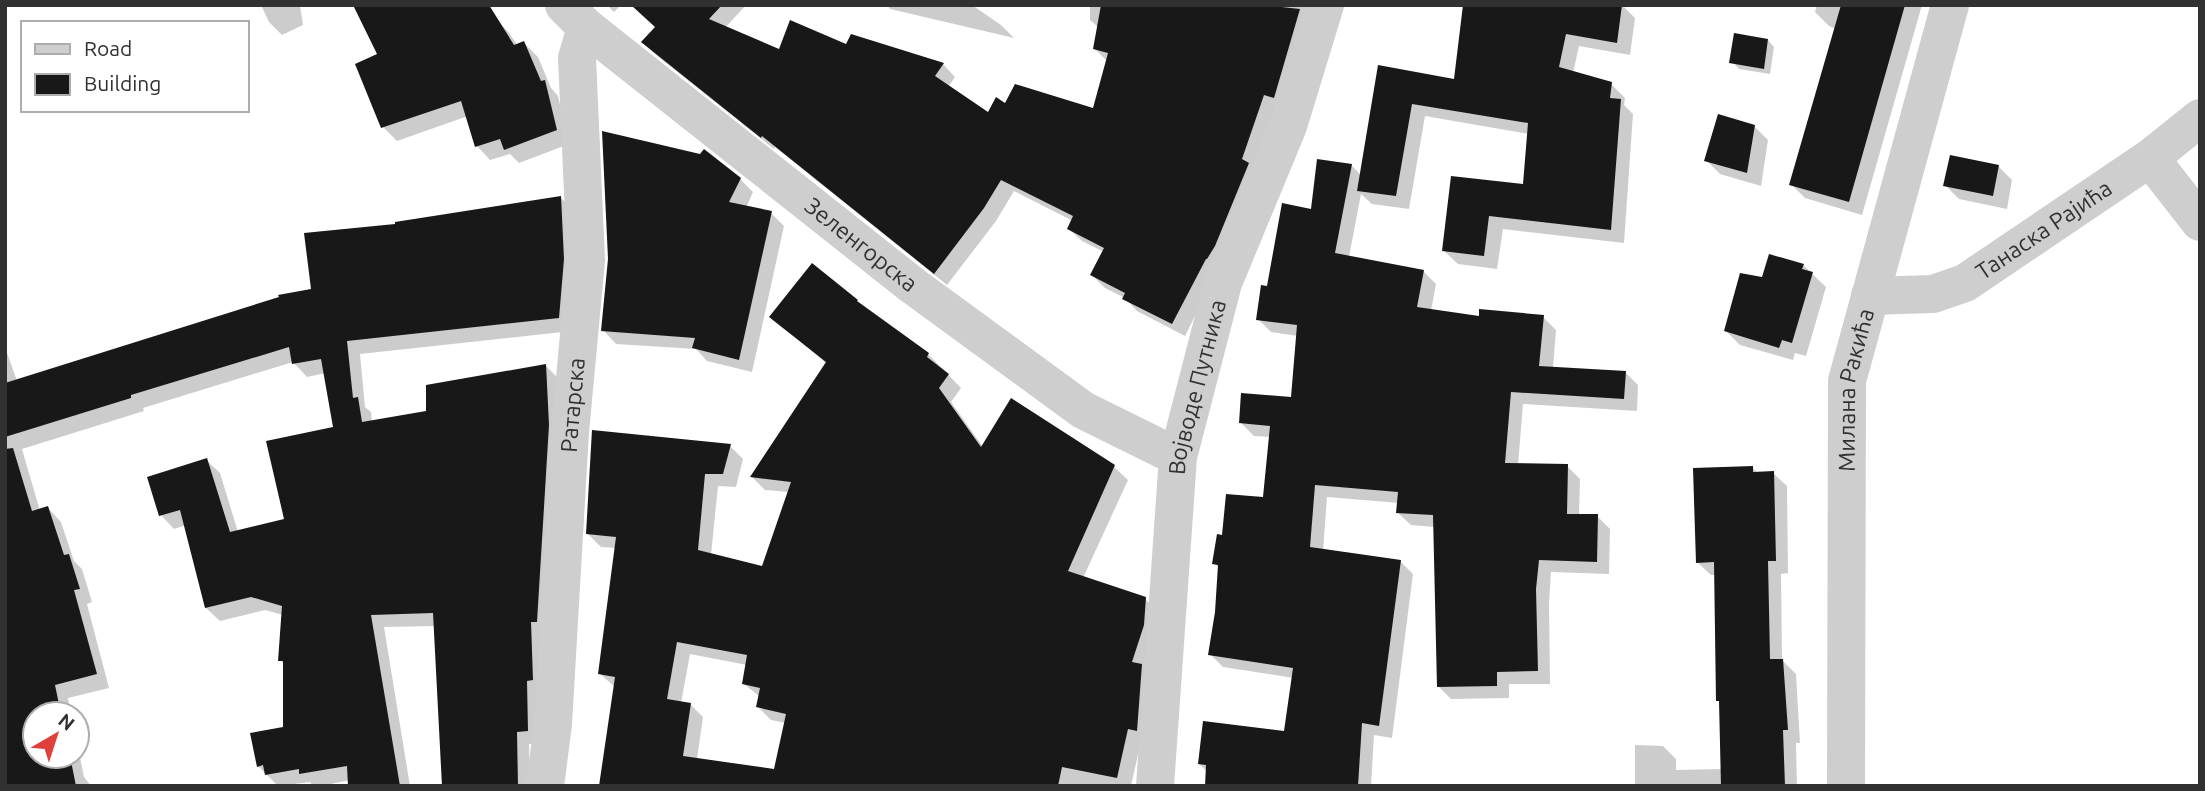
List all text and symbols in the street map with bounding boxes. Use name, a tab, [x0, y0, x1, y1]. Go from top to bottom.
legend	[21, 21, 248, 112]
text: Road	[84, 36, 132, 60]
text: Building	[84, 71, 161, 95]
street label: Танаска Рајића	[1971, 175, 2116, 284]
street label: Зеленгорска	[800, 192, 922, 296]
street label: Војводе Путника	[1164, 297, 1230, 475]
street label: Милана Ракића	[1834, 306, 1878, 472]
street label: Ратарска	[556, 356, 589, 453]
north arrow	[21, 700, 91, 770]
text: N	[54, 709, 79, 735]

